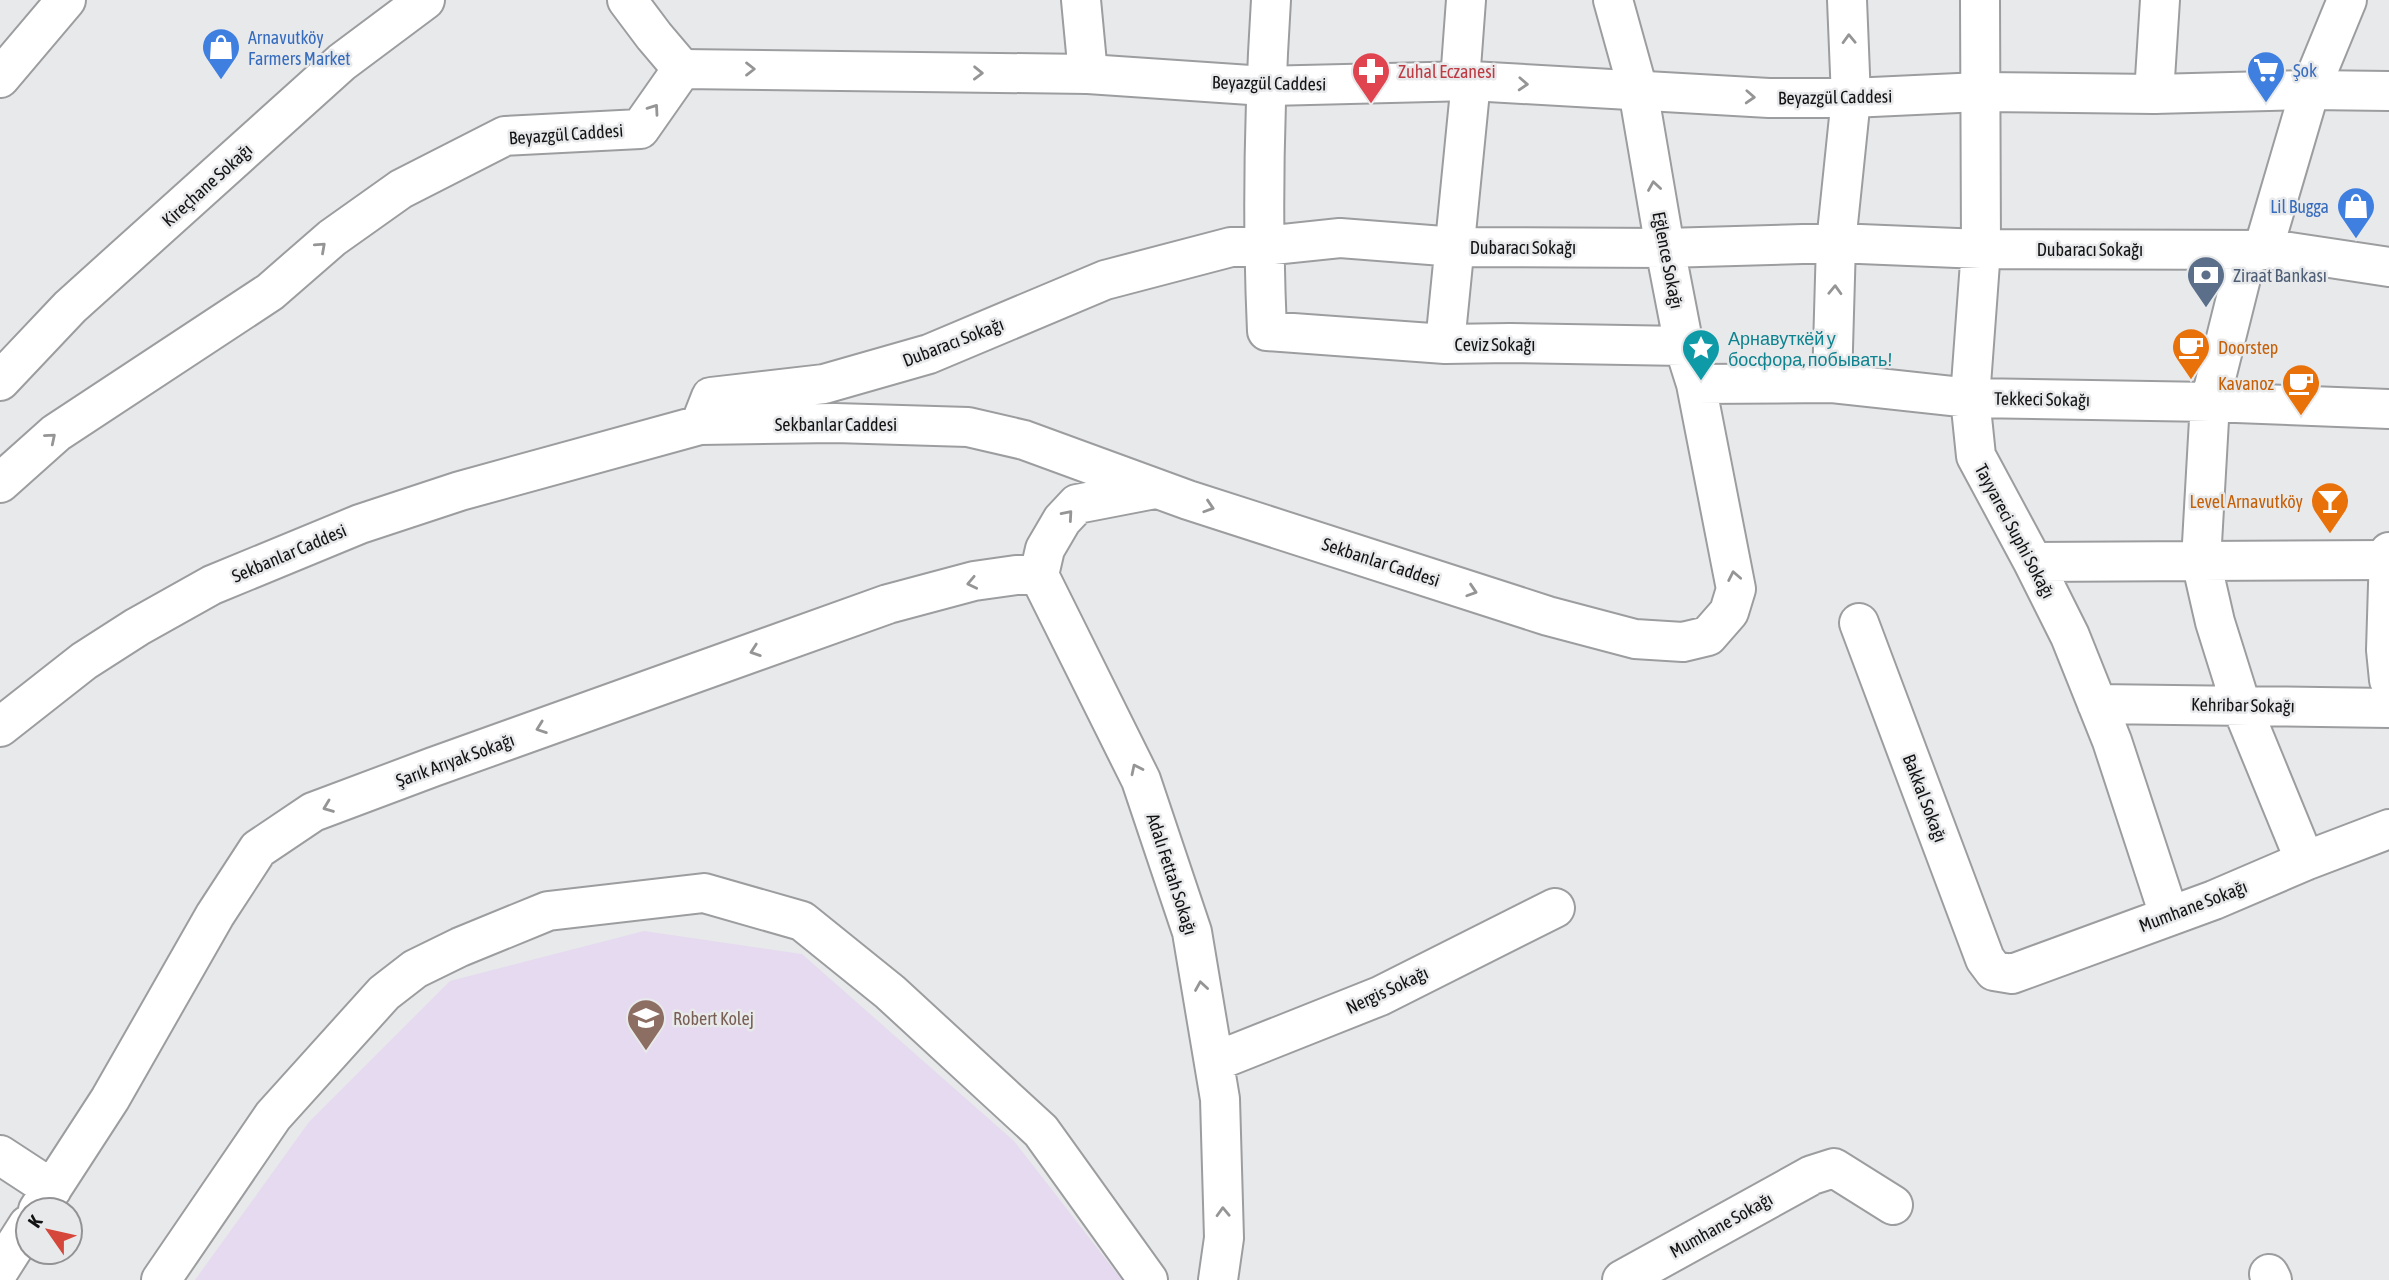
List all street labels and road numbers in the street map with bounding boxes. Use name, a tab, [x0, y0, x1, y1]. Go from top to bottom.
street label: Beyazgül Caddesi	[1212, 72, 1326, 94]
street label: Beyazgül Caddesi	[1778, 86, 1892, 108]
street label: Beyazgül Caddesi	[508, 120, 624, 148]
street label: Kireçhane Sokağı	[158, 139, 256, 231]
street label: Eğlence Sokağı	[1648, 210, 1688, 310]
street label: Dubaracı Sokağı	[1470, 237, 1576, 258]
street label: Dubaracı Sokağı	[2037, 239, 2143, 260]
street label: Dubaracı Sokağı	[900, 313, 1006, 371]
street label: Ceviz Sokağı	[1455, 334, 1535, 355]
street label: Tekkeci Sokağı	[1994, 388, 2090, 410]
street label: Sekbanlar Caddesi	[775, 414, 897, 435]
street label: Tayyareci Suphi Sokağı	[1971, 460, 2059, 602]
street label: Sekbanlar Caddesi	[229, 519, 349, 587]
street label: Sekbanlar Caddesi	[1320, 533, 1442, 591]
street label: Kehribar Sokağı	[2191, 694, 2295, 716]
street label: Şarık Arıyak Sokağı	[393, 729, 517, 791]
street label: Bakkal Sokağı	[1899, 751, 1951, 845]
street label: Adalı Fettah Sokağı	[1142, 811, 1202, 937]
street label: Mumhane Sokağı	[2136, 876, 2250, 936]
street label: Nergis Sokağı	[1342, 962, 1432, 1018]
street label: Mumhane Sokağı	[1666, 1188, 1776, 1262]

